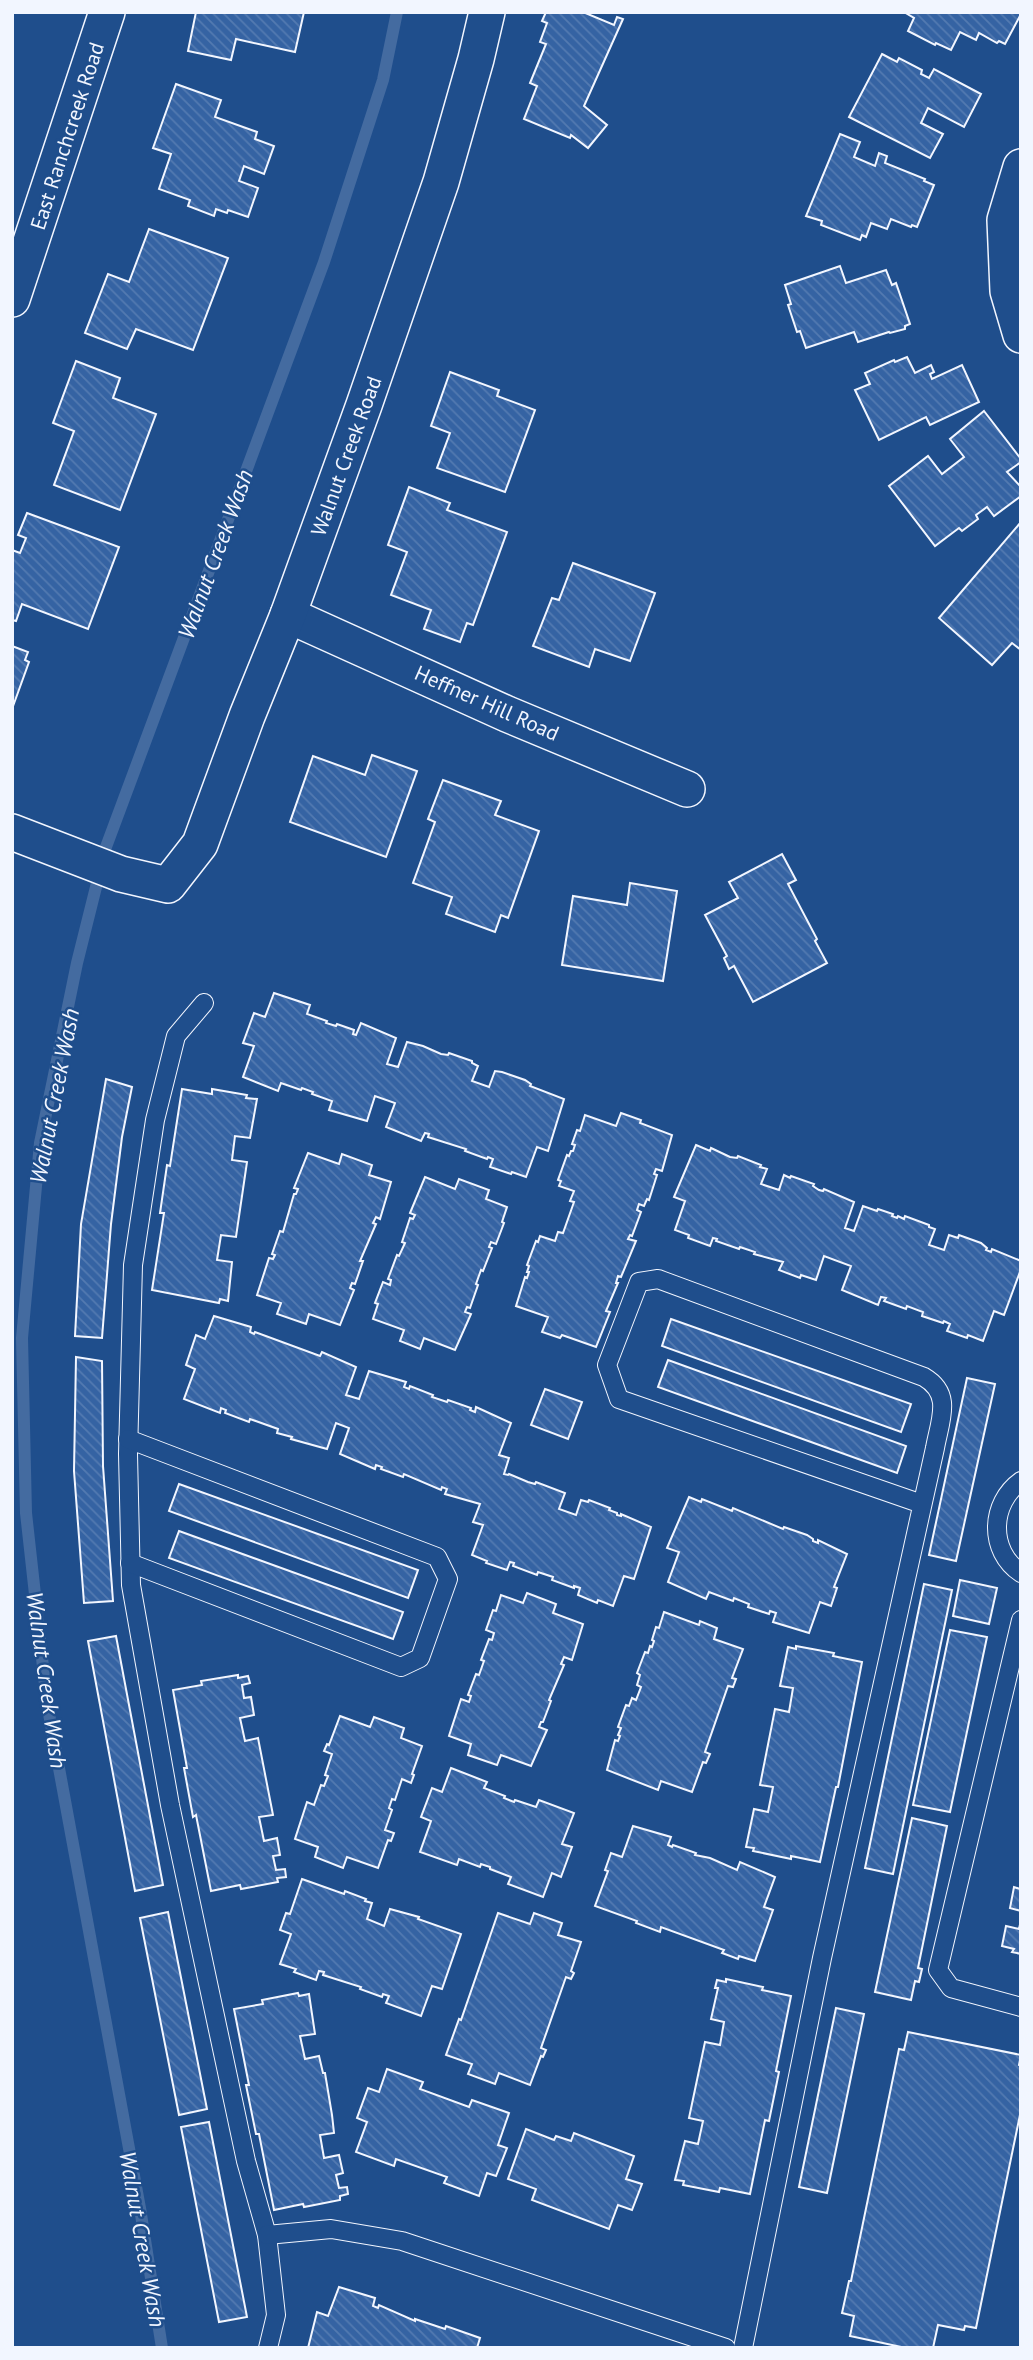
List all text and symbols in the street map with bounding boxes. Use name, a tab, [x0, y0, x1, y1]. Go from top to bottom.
street label: East Ranchcreek Road	[24, 39, 110, 233]
street label: Walnut Creek Road	[305, 372, 387, 540]
water label: Walnut Creek Wash	[171, 465, 259, 643]
street label: Heffner Hill Road	[411, 659, 563, 747]
water label: Walnut Creek Wash	[23, 1006, 85, 1186]
water label: Walnut Creek Wash	[20, 1590, 74, 1770]
water label: Walnut Creek Wash	[113, 2149, 173, 2329]

